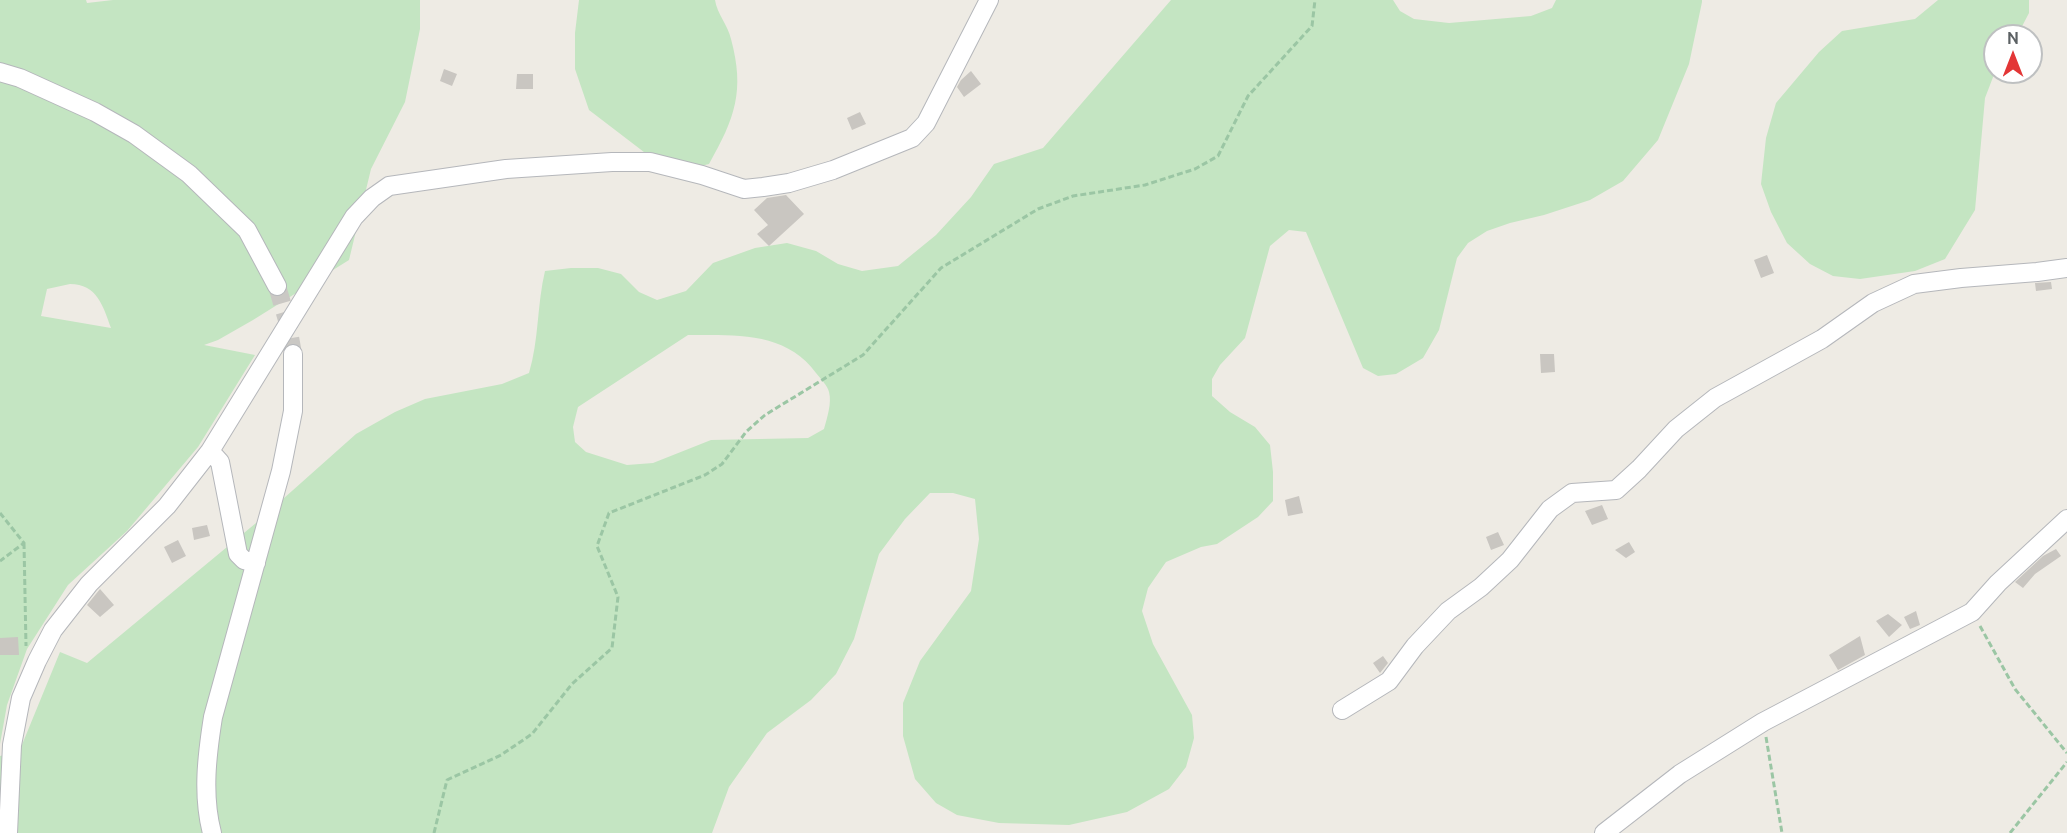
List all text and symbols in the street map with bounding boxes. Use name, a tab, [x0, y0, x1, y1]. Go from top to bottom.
north arrow	[1983, 24, 2043, 84]
text: N	[2007, 29, 2019, 47]

